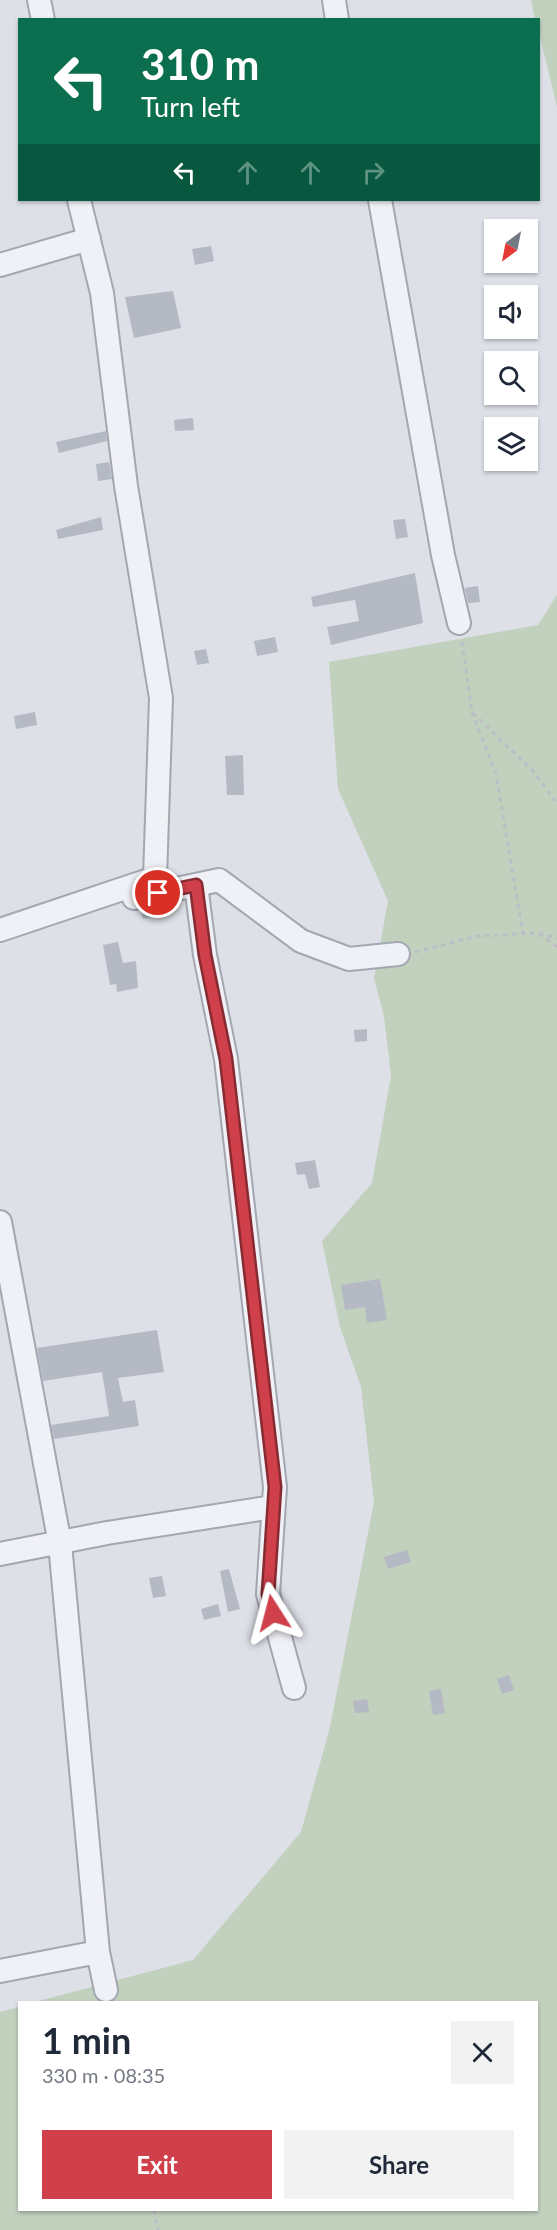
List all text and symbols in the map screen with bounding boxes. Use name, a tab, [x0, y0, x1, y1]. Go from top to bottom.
text: 310 m	[141, 39, 259, 89]
icon: left	[42, 42, 120, 120]
text: Turn left	[141, 90, 240, 123]
icon: left	[168, 156, 201, 189]
icon: ahead	[231, 156, 264, 189]
icon: ahead	[294, 156, 327, 189]
icon: right	[357, 156, 390, 189]
north arrow	[484, 219, 538, 273]
map controls	[484, 219, 538, 471]
button: sound	[484, 285, 538, 339]
button: search	[484, 351, 538, 405]
button: layers	[484, 417, 538, 471]
pin	[132, 867, 183, 918]
icon: arrive	[141, 876, 174, 909]
position arrow	[241, 1581, 305, 1645]
text: 1 min	[42, 2018, 131, 2062]
button: close	[451, 2021, 514, 2084]
text: 330 m · 08:35	[42, 2063, 165, 2087]
button: Exit	[42, 2130, 272, 2199]
button: Share	[284, 2130, 514, 2199]

